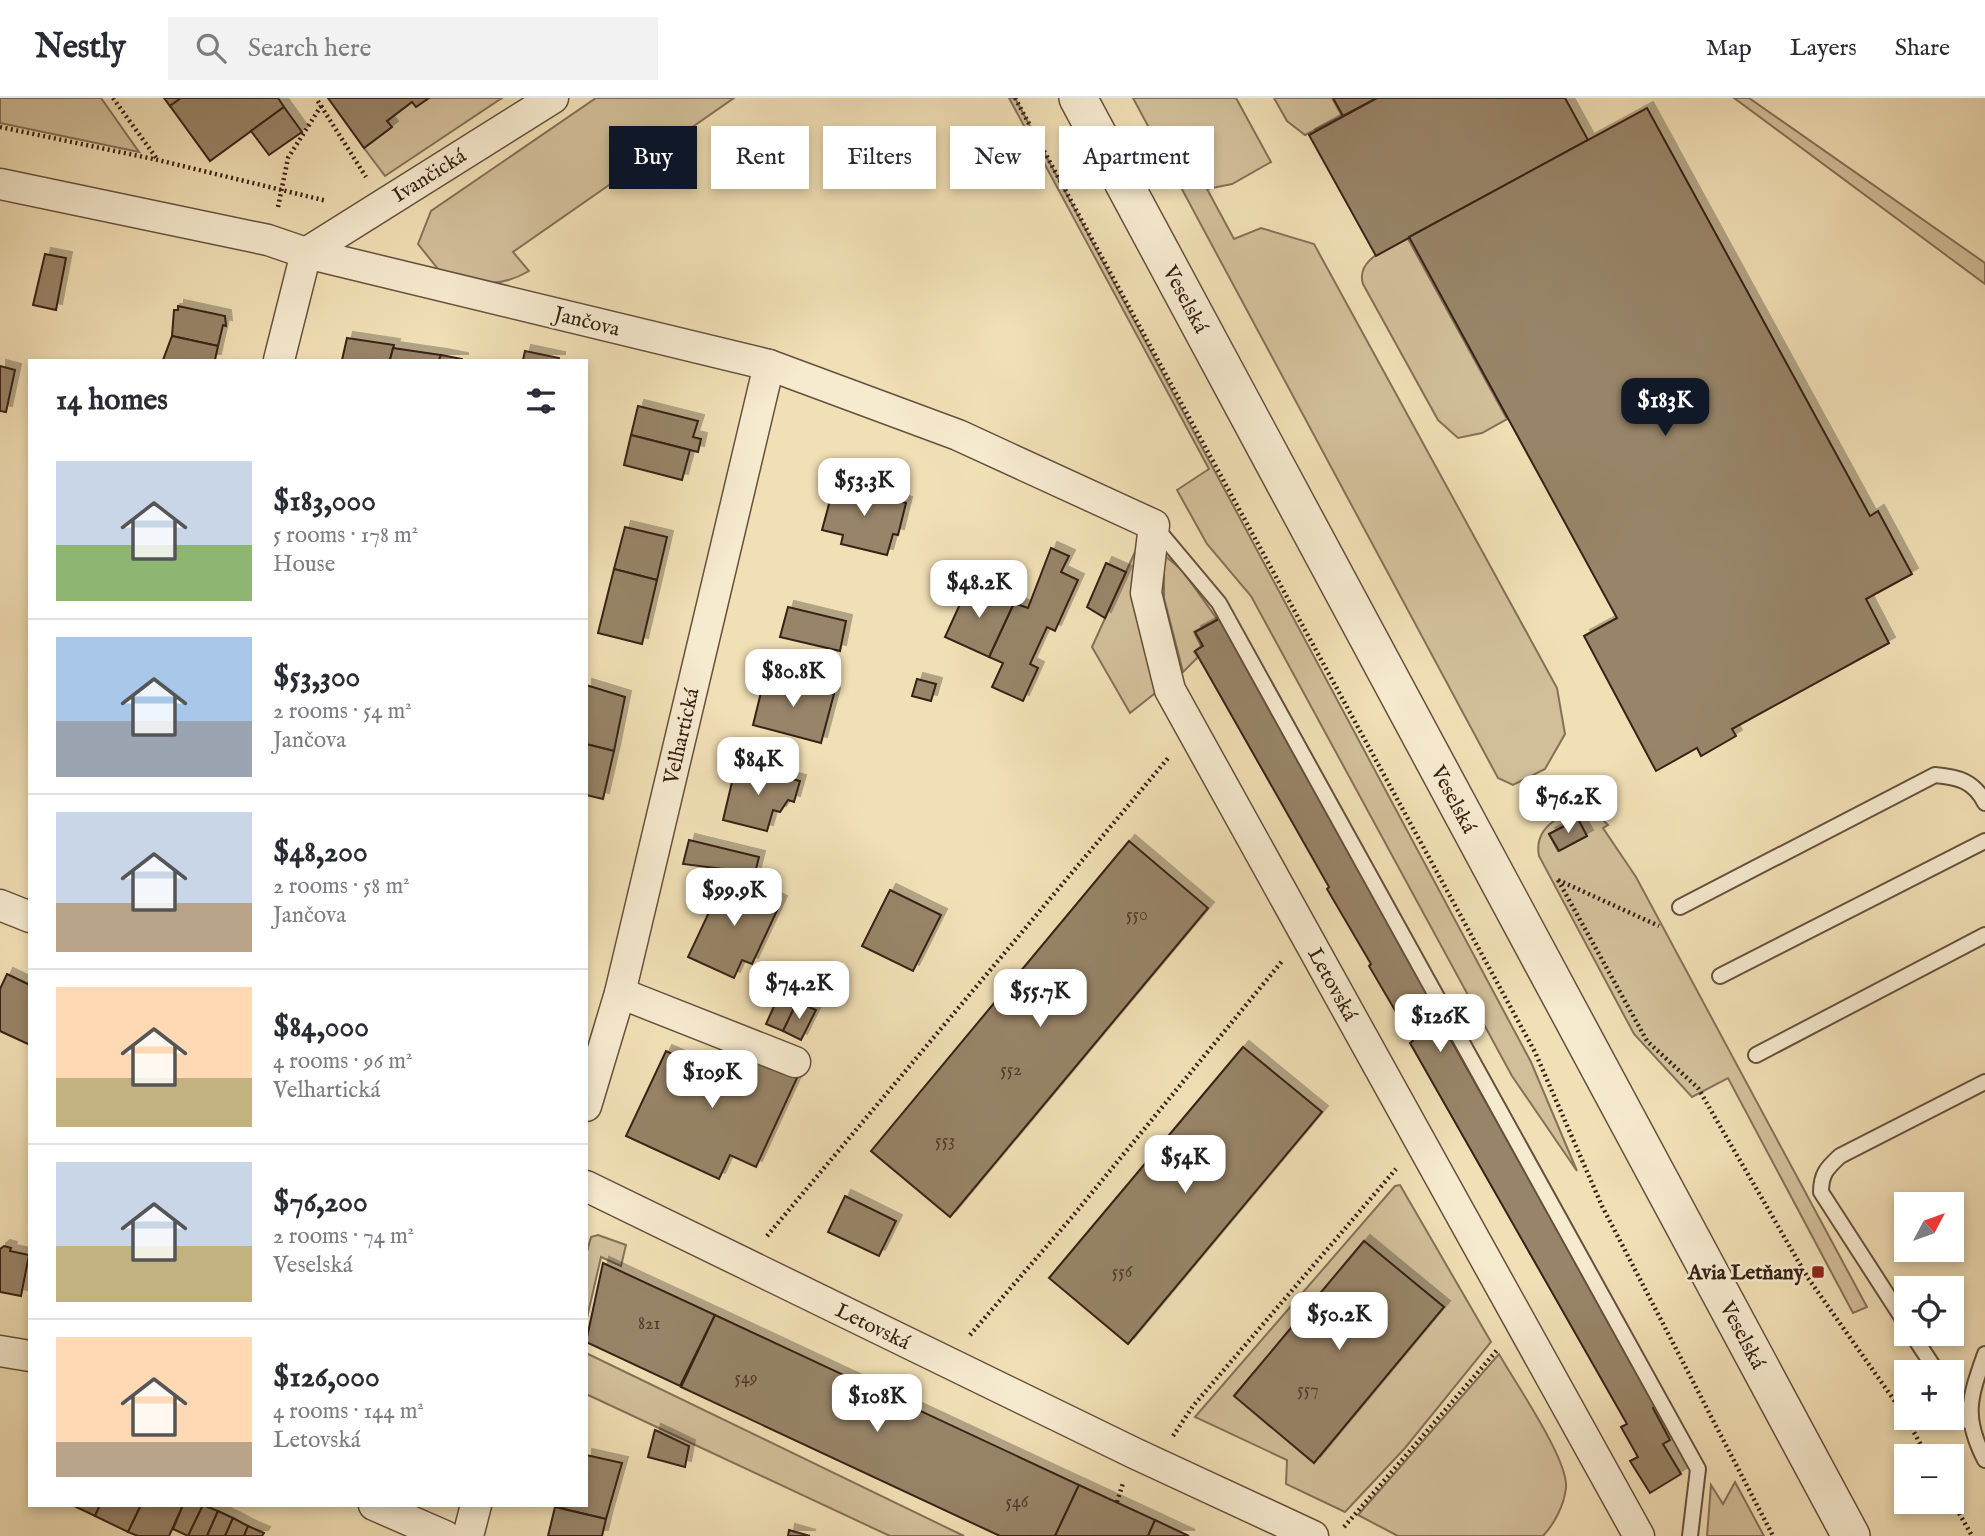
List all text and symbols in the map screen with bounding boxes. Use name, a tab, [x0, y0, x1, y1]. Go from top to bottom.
search box	[168, 17, 658, 80]
text: Nestly	[35, 27, 126, 69]
icon: search	[192, 29, 230, 67]
text: Search here	[248, 32, 372, 65]
text: Map	[1706, 33, 1752, 64]
text: Layers	[1790, 33, 1857, 64]
text: Share	[1895, 33, 1950, 64]
chip: Buy	[609, 126, 697, 189]
chip: Rent	[711, 126, 809, 189]
chip: Filters	[823, 126, 936, 189]
chip: New	[950, 126, 1045, 189]
chip: Apartment	[1059, 126, 1214, 189]
street label: Ivančická	[388, 143, 472, 209]
street label: Veselská	[1155, 260, 1214, 339]
street label: Jančova	[549, 301, 623, 344]
pin: $183K	[1616, 378, 1714, 438]
text: 14 homes	[56, 382, 168, 420]
icon: filters	[522, 382, 560, 420]
text: $183K	[1637, 386, 1693, 415]
pin: $53.3K	[807, 458, 921, 518]
text: $53.3K	[834, 466, 894, 495]
text: $183,000	[273, 483, 376, 521]
icon: home	[112, 489, 196, 573]
text: 5 rooms · 178 m²	[273, 521, 418, 550]
text: House	[273, 550, 335, 579]
pin: $48.2K	[922, 560, 1036, 620]
text: $48.2K	[946, 568, 1012, 597]
pin: $80.8K	[736, 650, 850, 709]
text: $80.8K	[761, 657, 825, 686]
text: $53,300	[273, 659, 360, 697]
icon: home	[112, 665, 196, 749]
street label: Velhartická	[658, 685, 707, 788]
text: 2 rooms · 54 m²	[273, 697, 412, 726]
text: Jančova	[273, 726, 346, 755]
pin: $84K	[717, 738, 799, 797]
text: $84K	[733, 745, 783, 774]
street label: Veselská	[1423, 760, 1482, 839]
pin: $76.2K	[1511, 776, 1625, 835]
text: $76.2K	[1535, 783, 1601, 812]
text: $48,200	[273, 834, 368, 872]
icon: home	[112, 840, 196, 924]
pin: $99.9K	[677, 868, 791, 928]
text: 2 rooms · 58 m²	[273, 872, 410, 901]
text: $99.9K	[702, 876, 766, 905]
text: Jančova	[273, 901, 346, 930]
house number: 550	[1126, 904, 1148, 927]
street label: Letovská	[1300, 943, 1363, 1027]
pin: $74.2K	[742, 962, 856, 1021]
text: $74.2K	[765, 969, 833, 998]
pin: $55.7K	[983, 970, 1097, 1029]
text: $55.7K	[1010, 977, 1070, 1006]
pin: $126K	[1391, 995, 1489, 1054]
text: $126K	[1411, 1002, 1469, 1031]
text: $84,000	[273, 1009, 369, 1047]
icon: home	[112, 1015, 196, 1099]
text: 4 rooms · 96 m²	[273, 1047, 412, 1076]
pin: $109K	[663, 1051, 761, 1110]
text: $109K	[682, 1058, 742, 1087]
house number: 552	[1000, 1059, 1022, 1082]
text: Velhartická	[273, 1076, 380, 1105]
house number: 553	[935, 1130, 955, 1153]
pin: $54K	[1144, 1136, 1226, 1195]
text: $54K	[1161, 1143, 1209, 1172]
text: $76,200	[273, 1184, 368, 1222]
icon: home	[112, 1190, 196, 1274]
north arrow	[1894, 1192, 1964, 1262]
map controls	[1894, 1192, 1964, 1514]
text: 2 rooms · 74 m²	[273, 1222, 414, 1251]
text: Veselská	[273, 1251, 353, 1280]
place label: Avia Letňany	[1687, 1260, 1805, 1287]
house number: 556	[1112, 1261, 1133, 1284]
marker: Avia Letňany	[1810, 1264, 1826, 1280]
button: locate	[1894, 1276, 1964, 1346]
pin: $50.2K	[1282, 1292, 1396, 1352]
street label: Veselská	[1712, 1296, 1771, 1375]
street label: Letovská	[830, 1298, 915, 1357]
text: $50.2K	[1307, 1300, 1371, 1329]
house number: 821	[638, 1313, 660, 1336]
text: $126,000	[273, 1359, 380, 1397]
button: +	[1894, 1360, 1964, 1430]
icon: home	[112, 1365, 196, 1449]
house number: 549	[734, 1367, 758, 1390]
pin: $108K	[828, 1374, 926, 1434]
house number: 557	[1297, 1379, 1319, 1402]
text: $108K	[848, 1382, 906, 1411]
text: 4 rooms · 144 m²	[273, 1397, 424, 1426]
text: Letovská	[273, 1426, 361, 1455]
button: −	[1894, 1444, 1964, 1514]
house number: 546	[1006, 1491, 1029, 1514]

